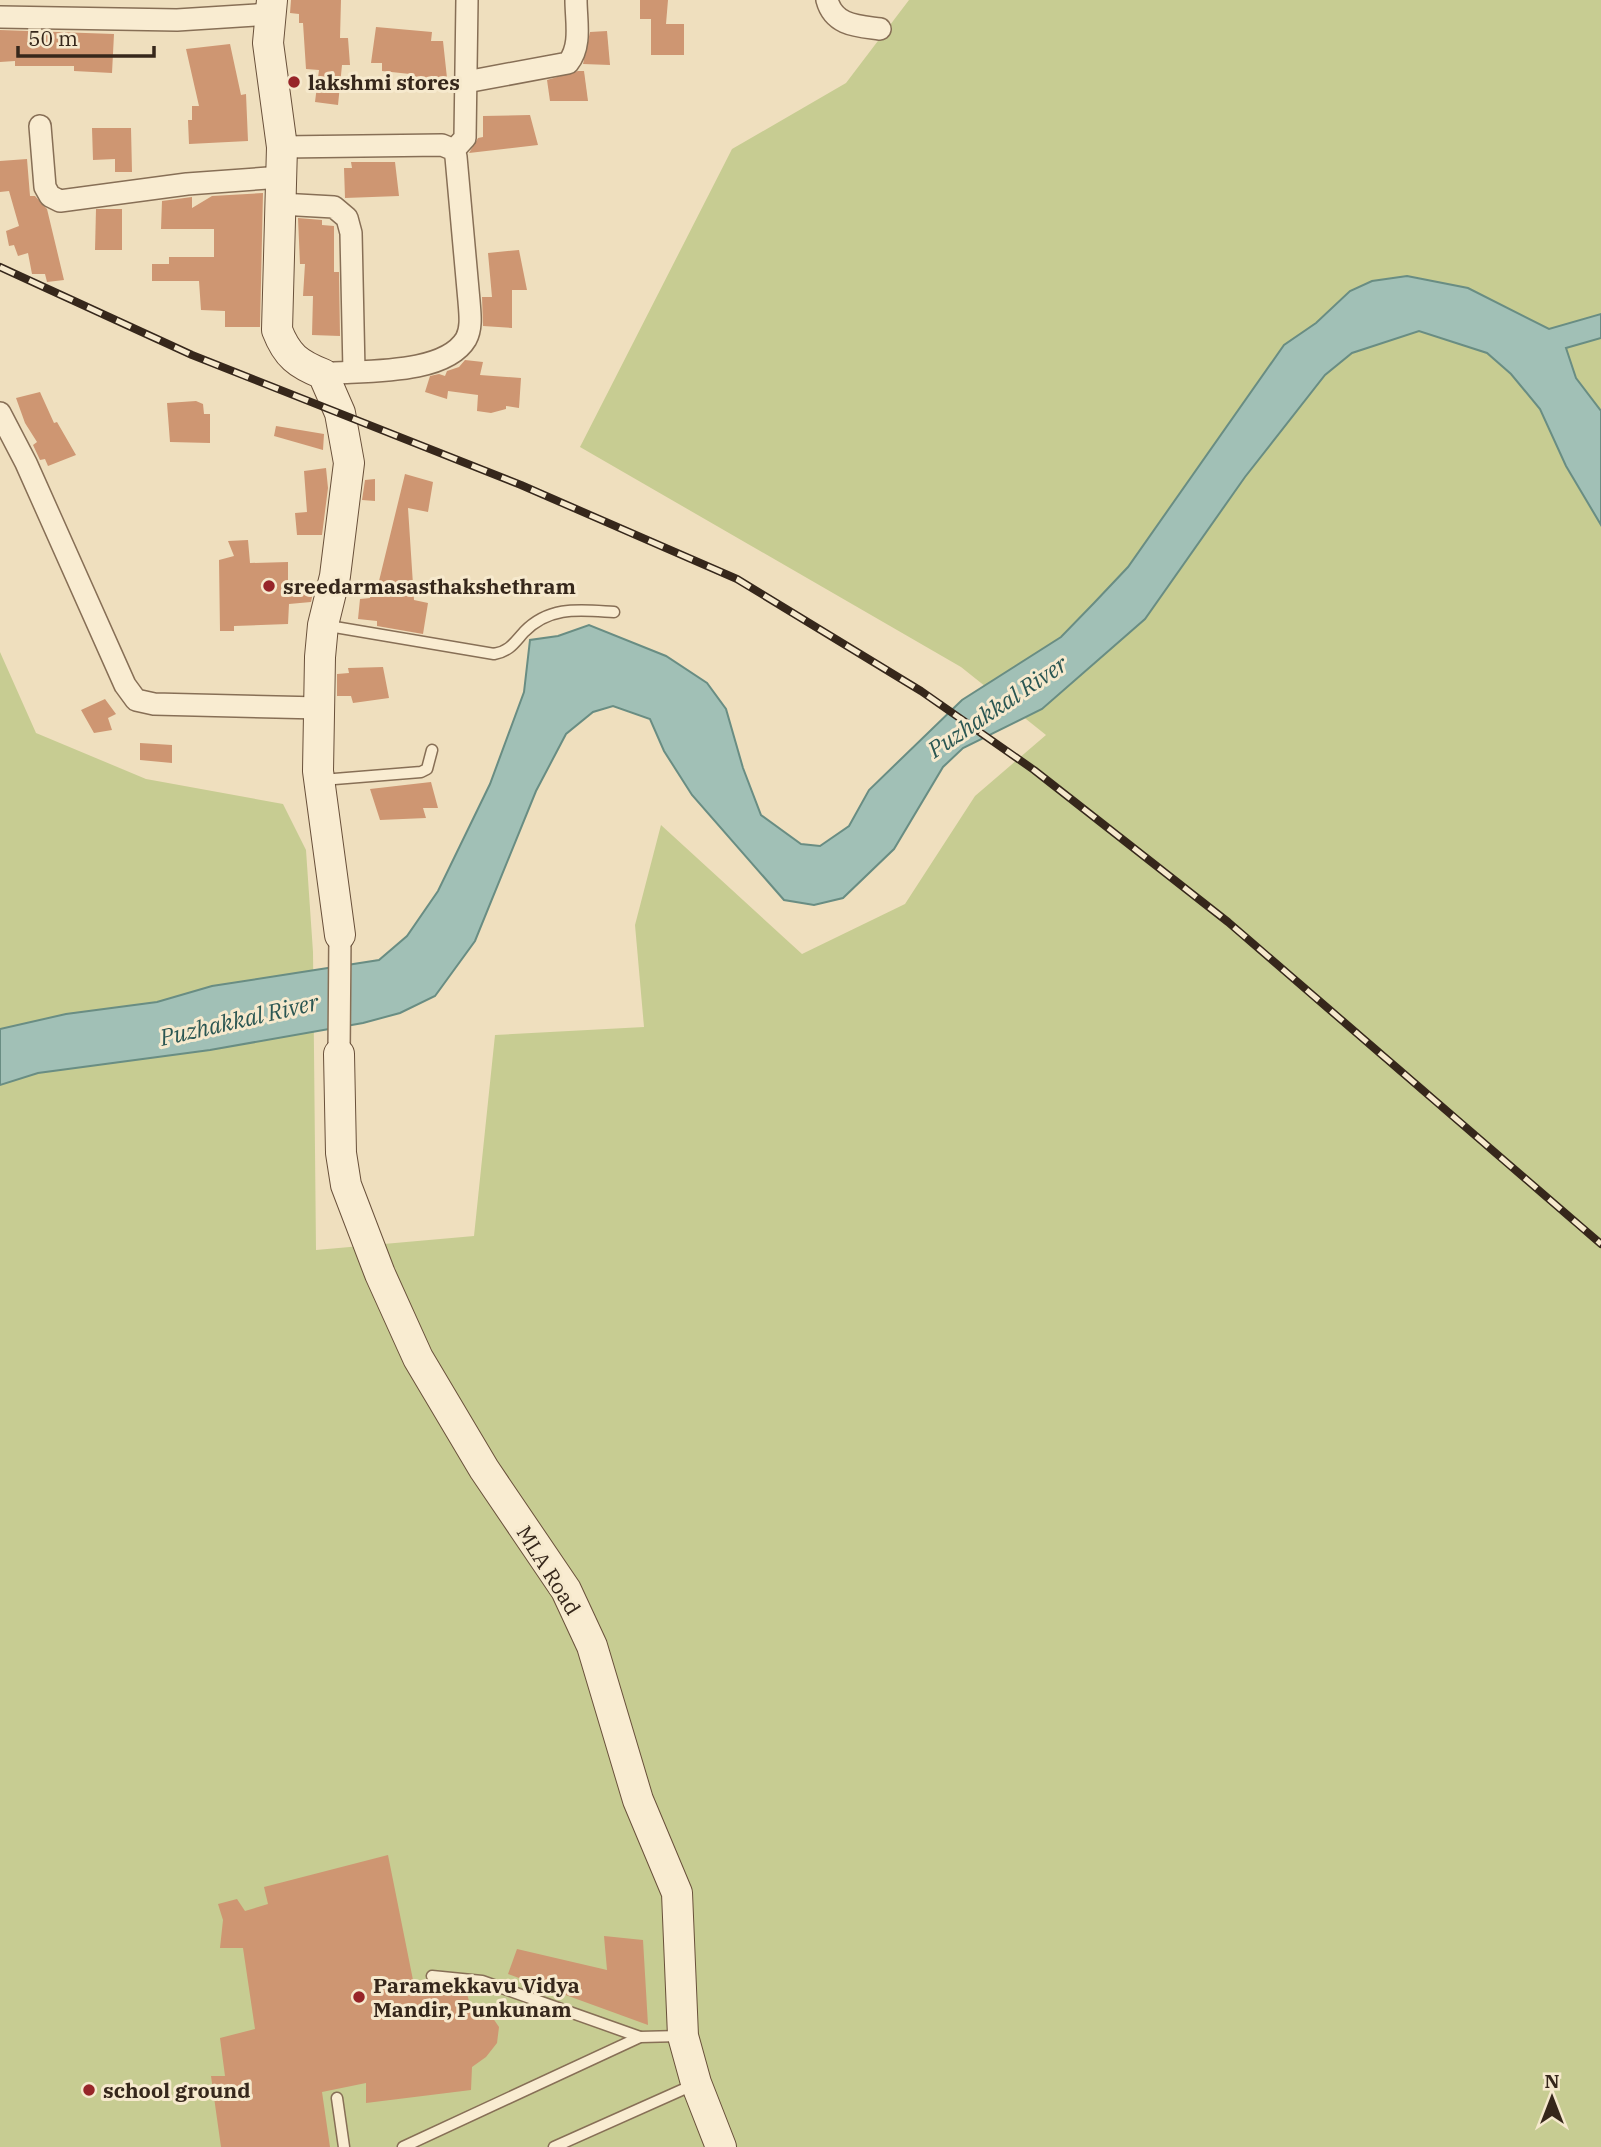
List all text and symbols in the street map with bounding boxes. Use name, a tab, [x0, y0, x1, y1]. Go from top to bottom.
scale bar	[18, 14, 154, 58]
text: 50 m	[28, 24, 78, 52]
place label: lakshmi stores	[308, 68, 460, 96]
marker: lakshmi stores	[286, 74, 302, 90]
place label: sreedarmasasthakshethram	[283, 572, 576, 600]
marker: sreedarmasasthakshethram	[261, 578, 277, 594]
water label: Puzhakkal River	[920, 648, 1073, 764]
water label: Puzhakkal River	[156, 986, 322, 1052]
street label: MLA Road	[511, 1520, 588, 1620]
place label: Paramekkavu Vidya Mandir, Punkunam	[373, 1971, 580, 2023]
marker: Paramekkavu Vidya Mandir, Punkunam	[351, 1989, 367, 2005]
north arrow	[1517, 2063, 1587, 2133]
text: N	[1544, 2069, 1560, 2093]
place label: school ground	[103, 2076, 250, 2104]
marker: school ground	[81, 2082, 97, 2098]

